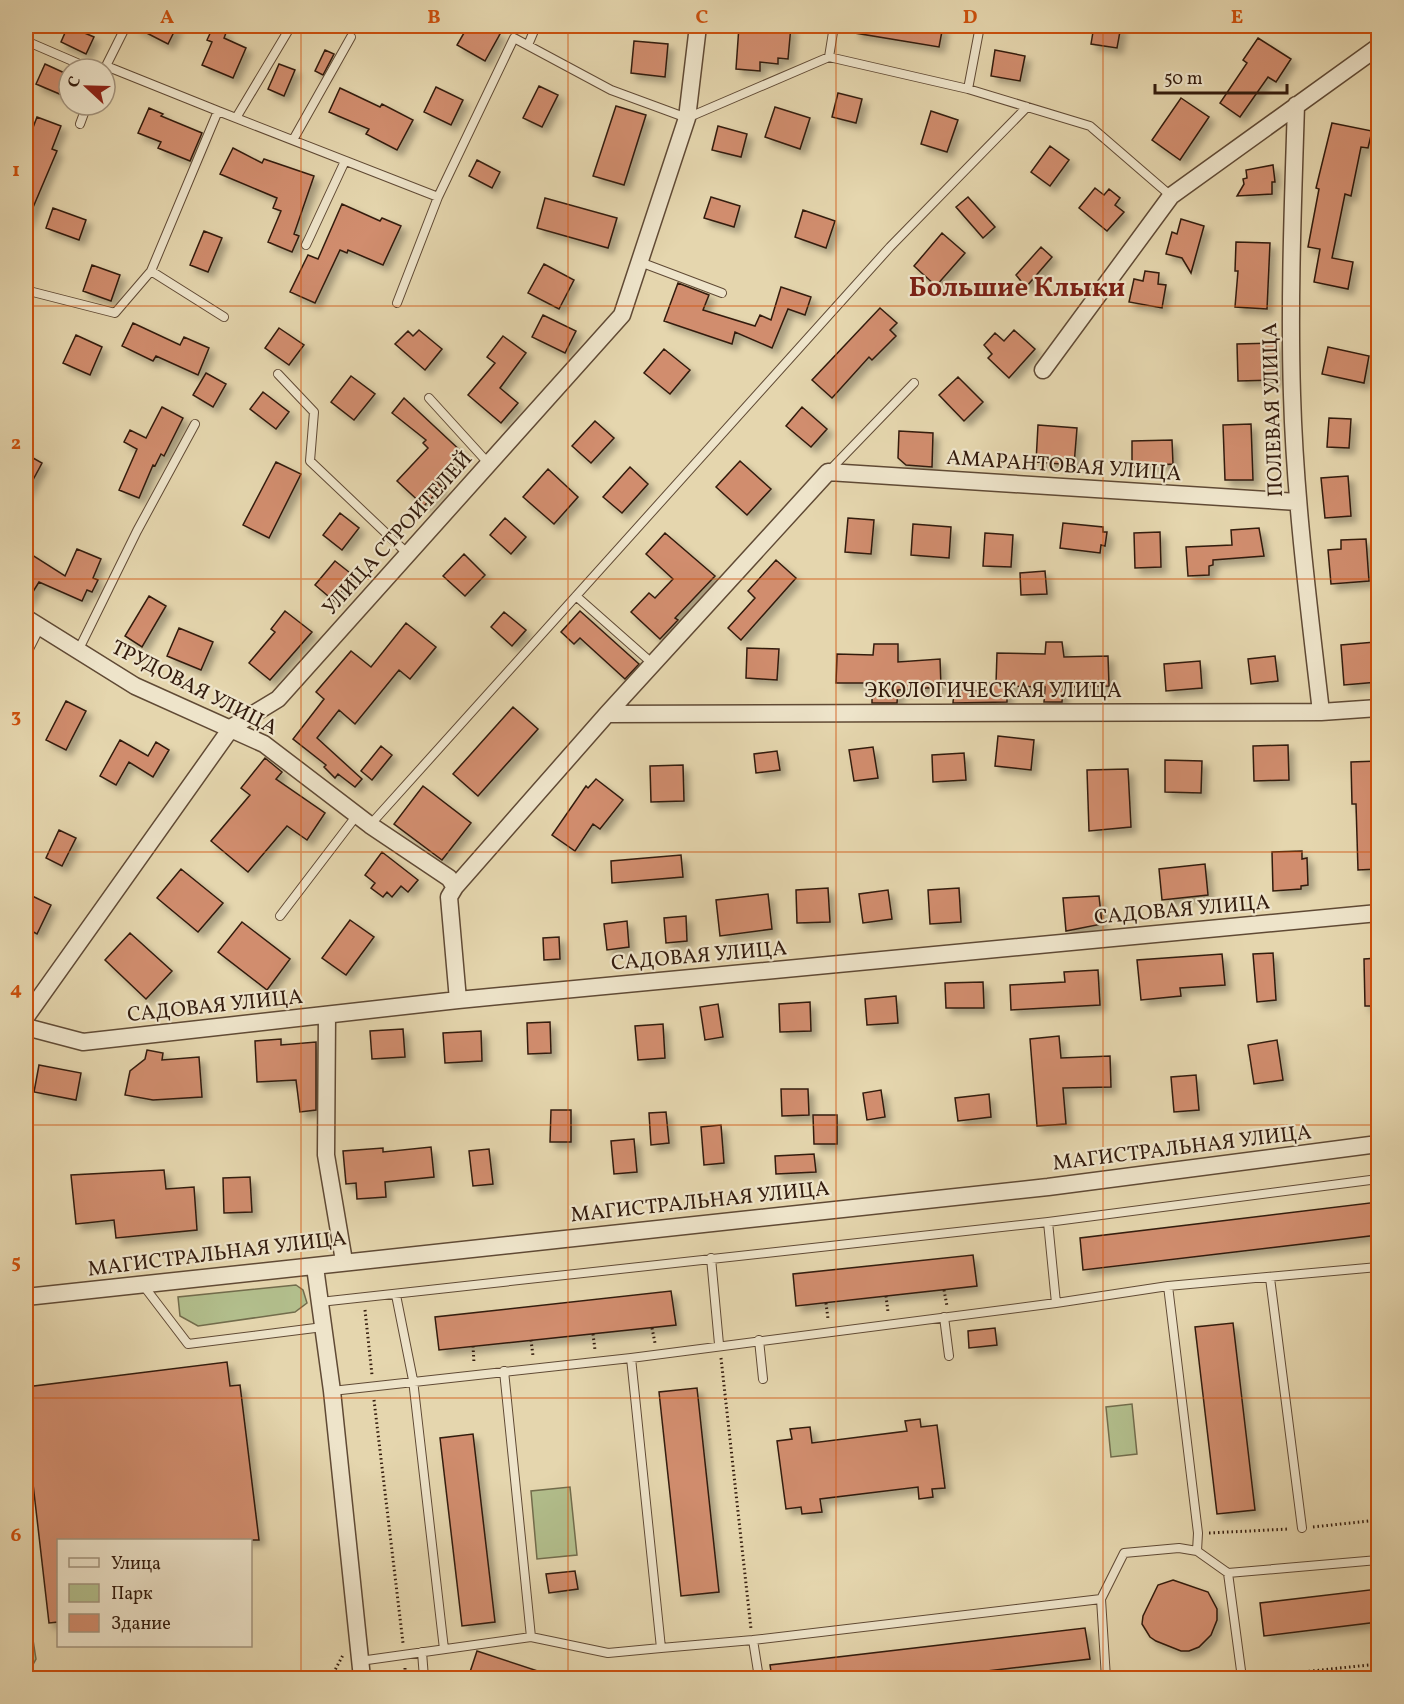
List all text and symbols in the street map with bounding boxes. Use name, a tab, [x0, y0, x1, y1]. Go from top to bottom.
text: A	[160, 4, 174, 32]
text: B	[427, 4, 441, 32]
text: C	[696, 4, 709, 32]
text: D	[963, 4, 977, 32]
text: E	[1231, 4, 1243, 32]
north arrow	[57, 57, 117, 117]
scale bar	[1155, 57, 1287, 95]
text: 50 m	[1164, 67, 1203, 92]
text: С	[63, 73, 87, 91]
text: 1	[12, 157, 20, 185]
district label: Большие Клыки	[909, 270, 1125, 308]
street label: ПОЛЕВАЯ УЛИЦА	[1256, 322, 1291, 498]
text: 2	[11, 430, 21, 458]
street label: АМАРАНТОВАЯ УЛИЦА	[945, 444, 1183, 489]
street label: УЛИЦА СТРОИТЕЛЕЙ	[316, 445, 480, 623]
street label: ТРУДОВАЯ УЛИЦА	[106, 634, 283, 743]
street label: ЭКОЛОГИЧЕСКАЯ УЛИЦА	[864, 677, 1122, 706]
text: 3	[11, 703, 21, 731]
street label: САДОВАЯ УЛИЦА	[1093, 888, 1271, 933]
street label: САДОВАЯ УЛИЦА	[610, 934, 788, 979]
text: 4	[10, 976, 22, 1004]
street label: САДОВАЯ УЛИЦА	[126, 983, 305, 1030]
street label: МАГИСТРАЛЬНАЯ УЛИЦА	[1051, 1118, 1313, 1179]
street label: МАГИСТРАЛЬНАЯ УЛИЦА	[569, 1174, 831, 1231]
street label: МАГИСТРАЛЬНАЯ УЛИЦА	[86, 1224, 348, 1285]
text: 5	[11, 1249, 21, 1277]
text: 6	[11, 1522, 22, 1550]
legend	[57, 1539, 252, 1647]
text: Улица	[111, 1552, 161, 1577]
text: Парк	[111, 1582, 153, 1607]
text: Здание	[111, 1612, 171, 1637]

